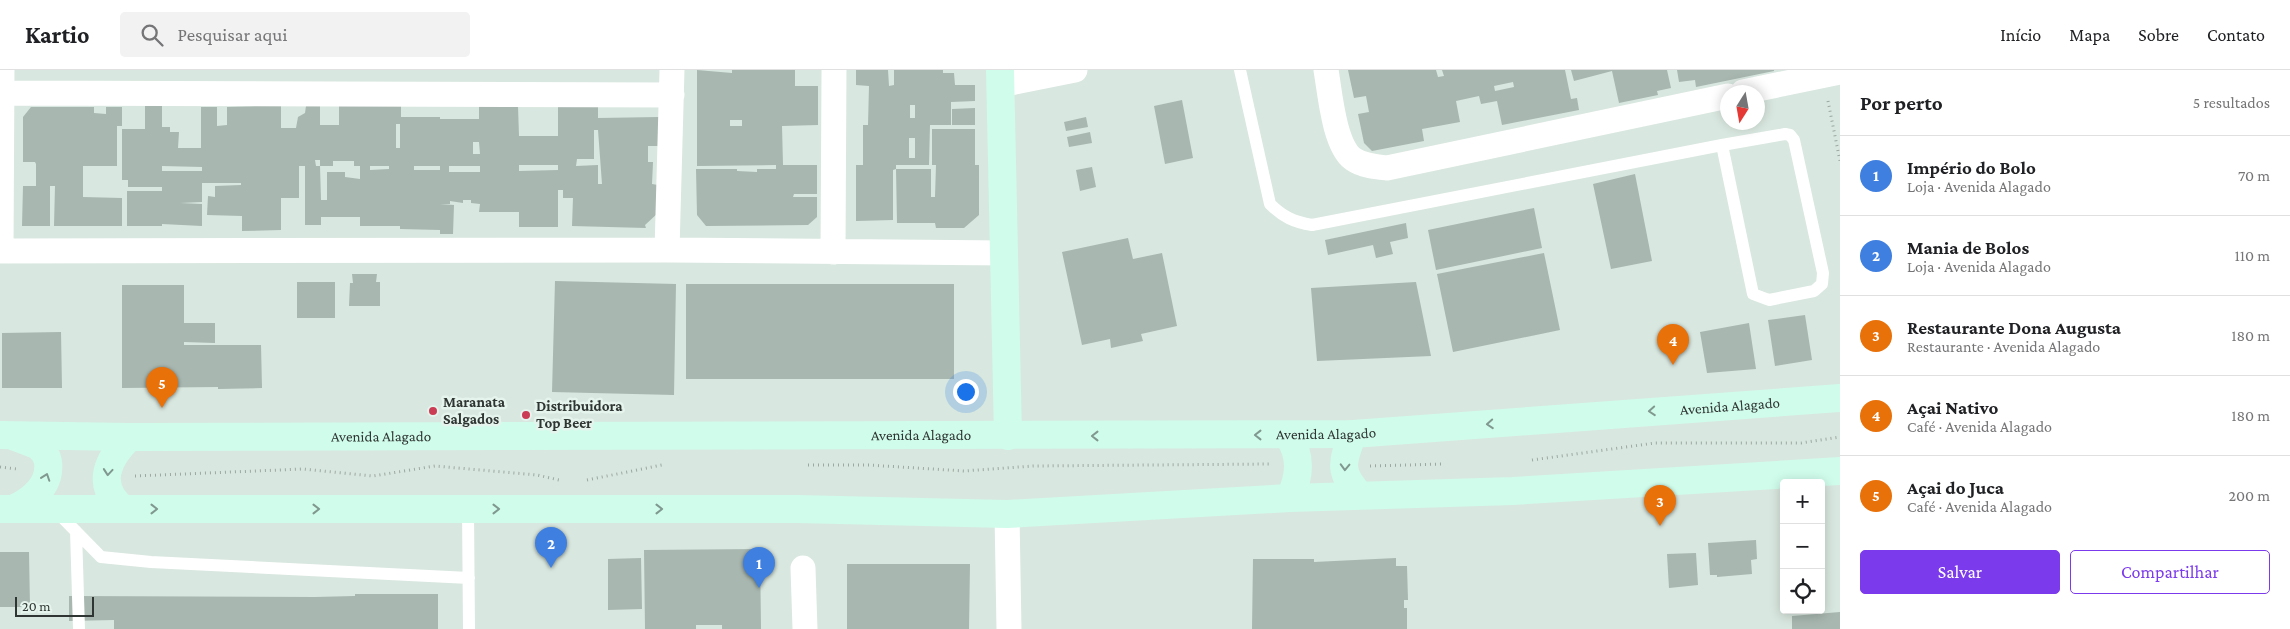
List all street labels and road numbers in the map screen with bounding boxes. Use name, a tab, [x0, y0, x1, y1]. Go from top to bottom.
street label: Avenida Alagado	[1679, 394, 1781, 418]
street label: Avenida Alagado	[1276, 424, 1377, 443]
street label: Avenida Alagado	[871, 427, 971, 444]
street label: Avenida Alagado	[331, 428, 431, 445]

